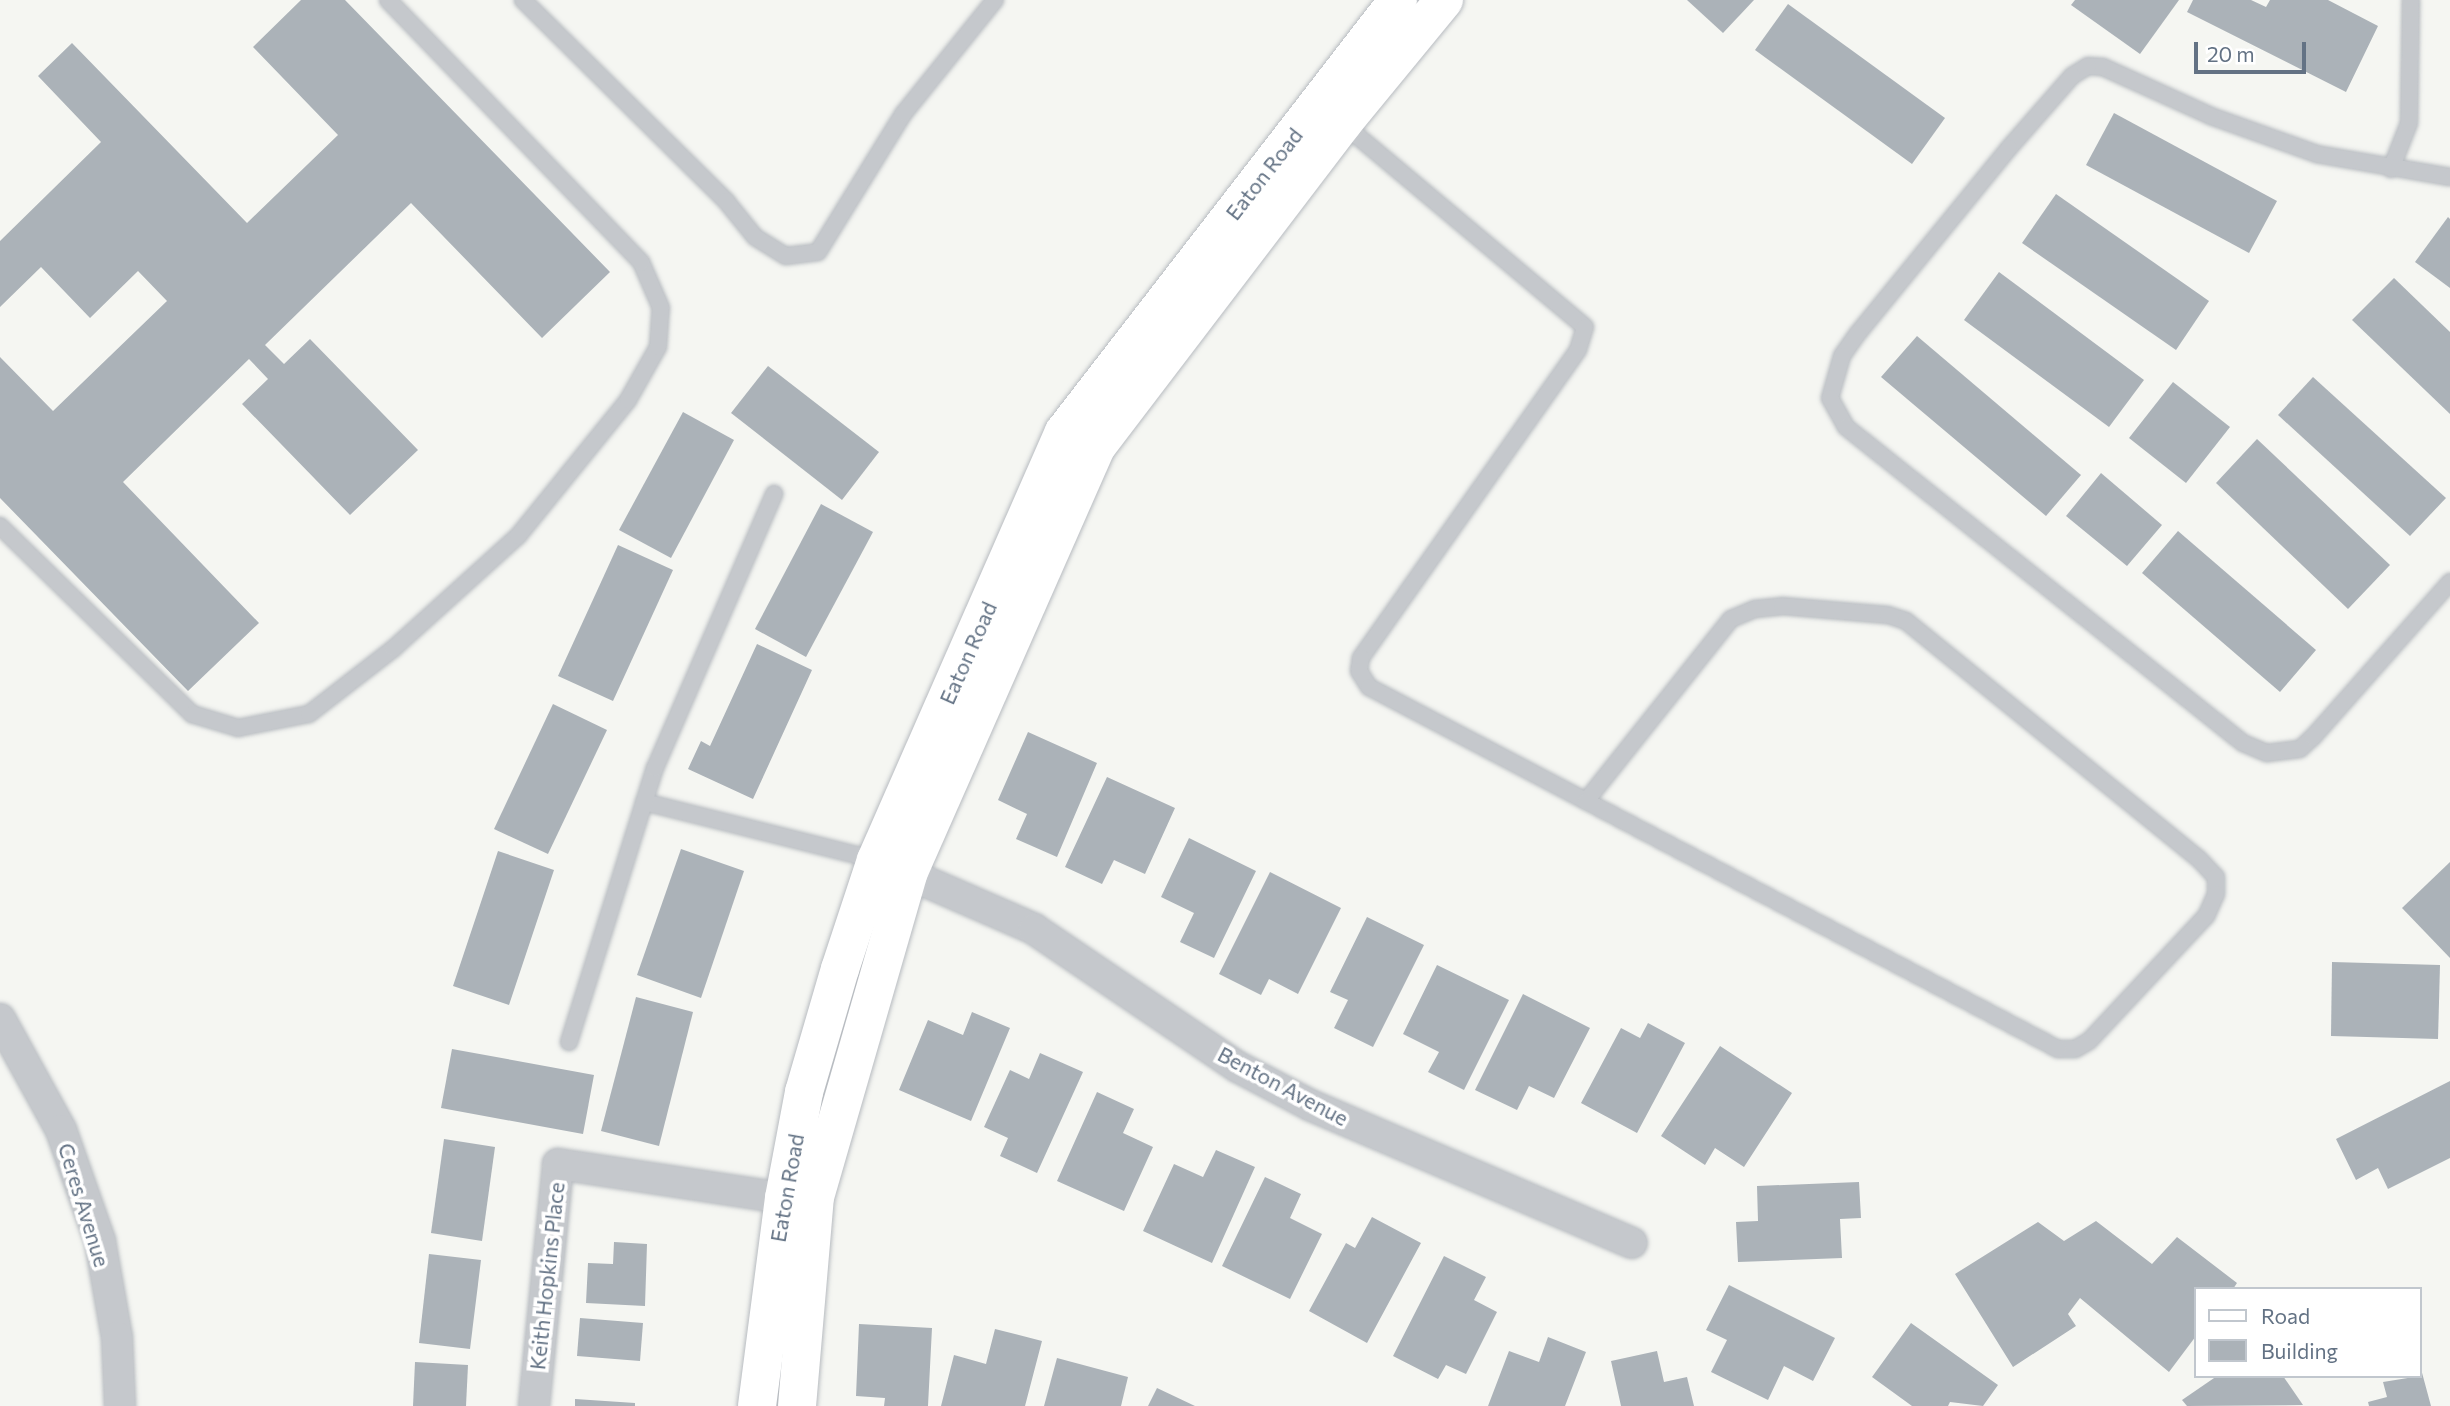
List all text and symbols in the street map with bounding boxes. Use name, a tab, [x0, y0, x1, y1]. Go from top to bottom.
scale bar	[2198, 28, 2310, 72]
text: 20 m	[2207, 41, 2255, 66]
street label: Eaton Road	[1220, 123, 1308, 225]
street label: Eaton Road	[934, 598, 1002, 708]
street label: Benton Avenue	[1214, 1041, 1352, 1131]
street label: Eaton Road	[765, 1132, 809, 1244]
street label: Ceres Avenue	[53, 1140, 115, 1270]
street label: Keith Hopkins Place	[525, 1181, 569, 1371]
legend	[2194, 1287, 2422, 1378]
text: Road	[2261, 1303, 2310, 1328]
text: Building	[2261, 1338, 2338, 1363]

